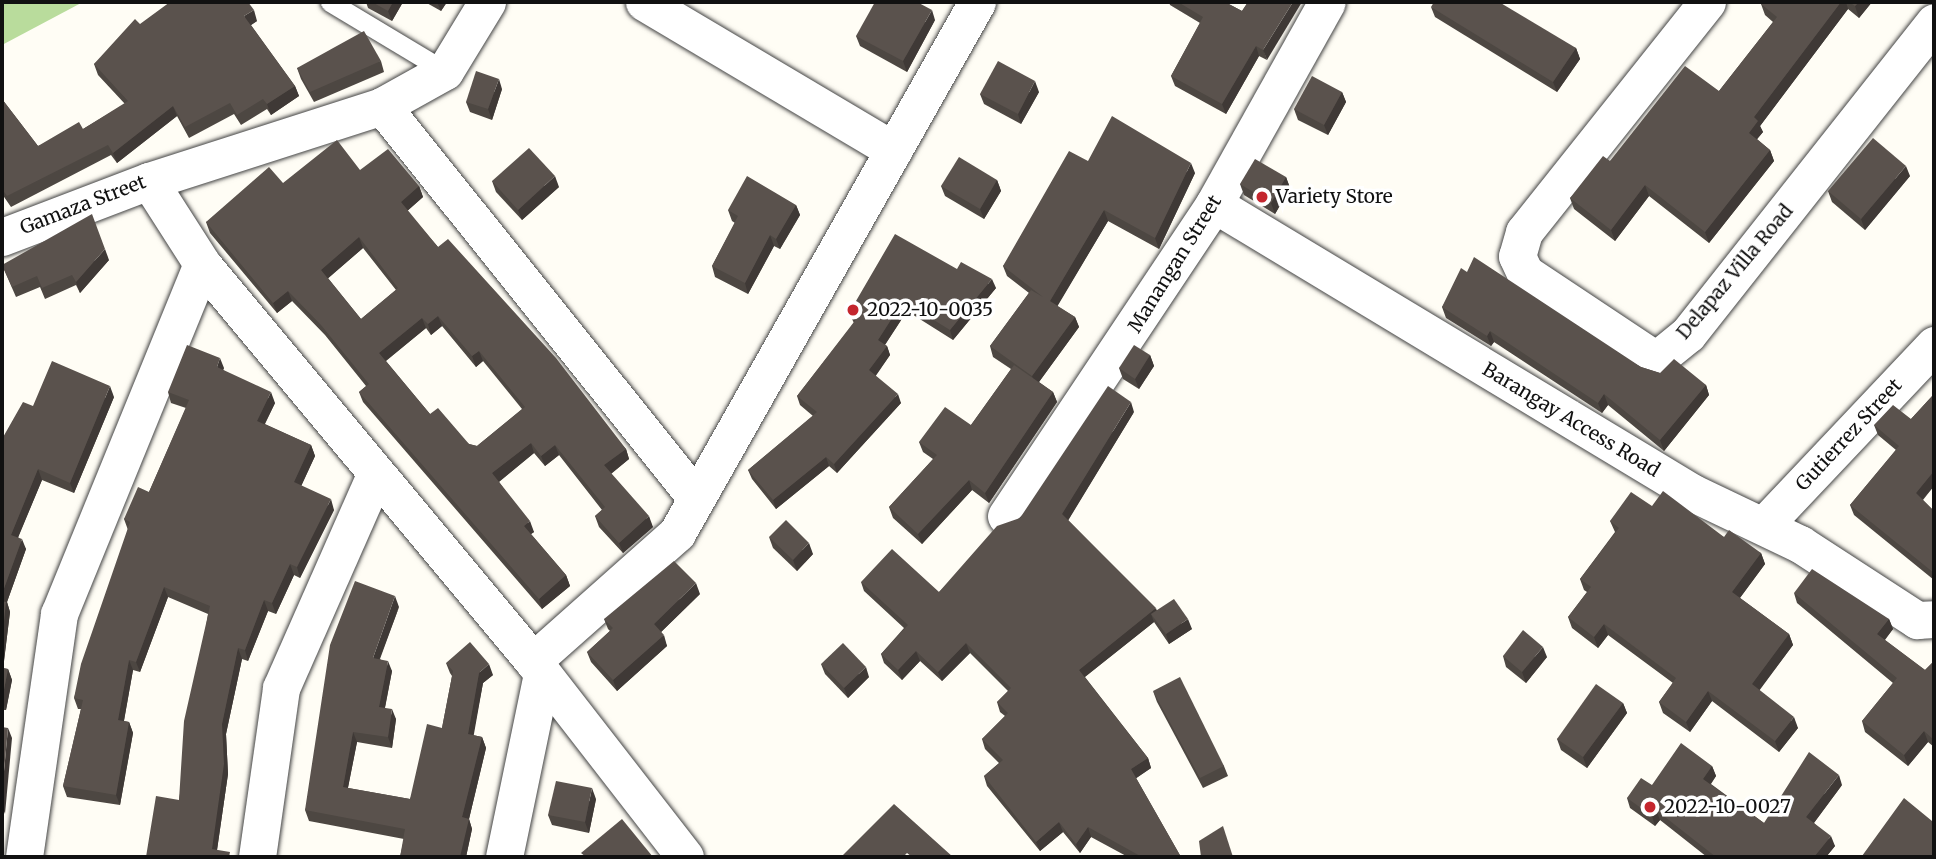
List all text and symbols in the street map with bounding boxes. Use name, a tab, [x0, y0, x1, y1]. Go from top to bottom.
street label: Gamaza Street	[17, 171, 149, 239]
place label: Variety Store	[1276, 186, 1393, 208]
marker: Variety Store	[1254, 189, 1270, 205]
street label: Manangan Street	[1124, 191, 1226, 337]
street label: Delapaz Villa Road	[1672, 200, 1798, 344]
place label: 2022-10-0035	[867, 299, 993, 321]
marker: 2022-10-0035	[845, 302, 861, 318]
street label: Barangay Access Road	[1478, 358, 1664, 482]
street label: Gutierrez Street	[1791, 374, 1907, 496]
place label: 2022-10-0027	[1664, 796, 1791, 818]
marker: 2022-10-0027	[1642, 799, 1658, 815]

